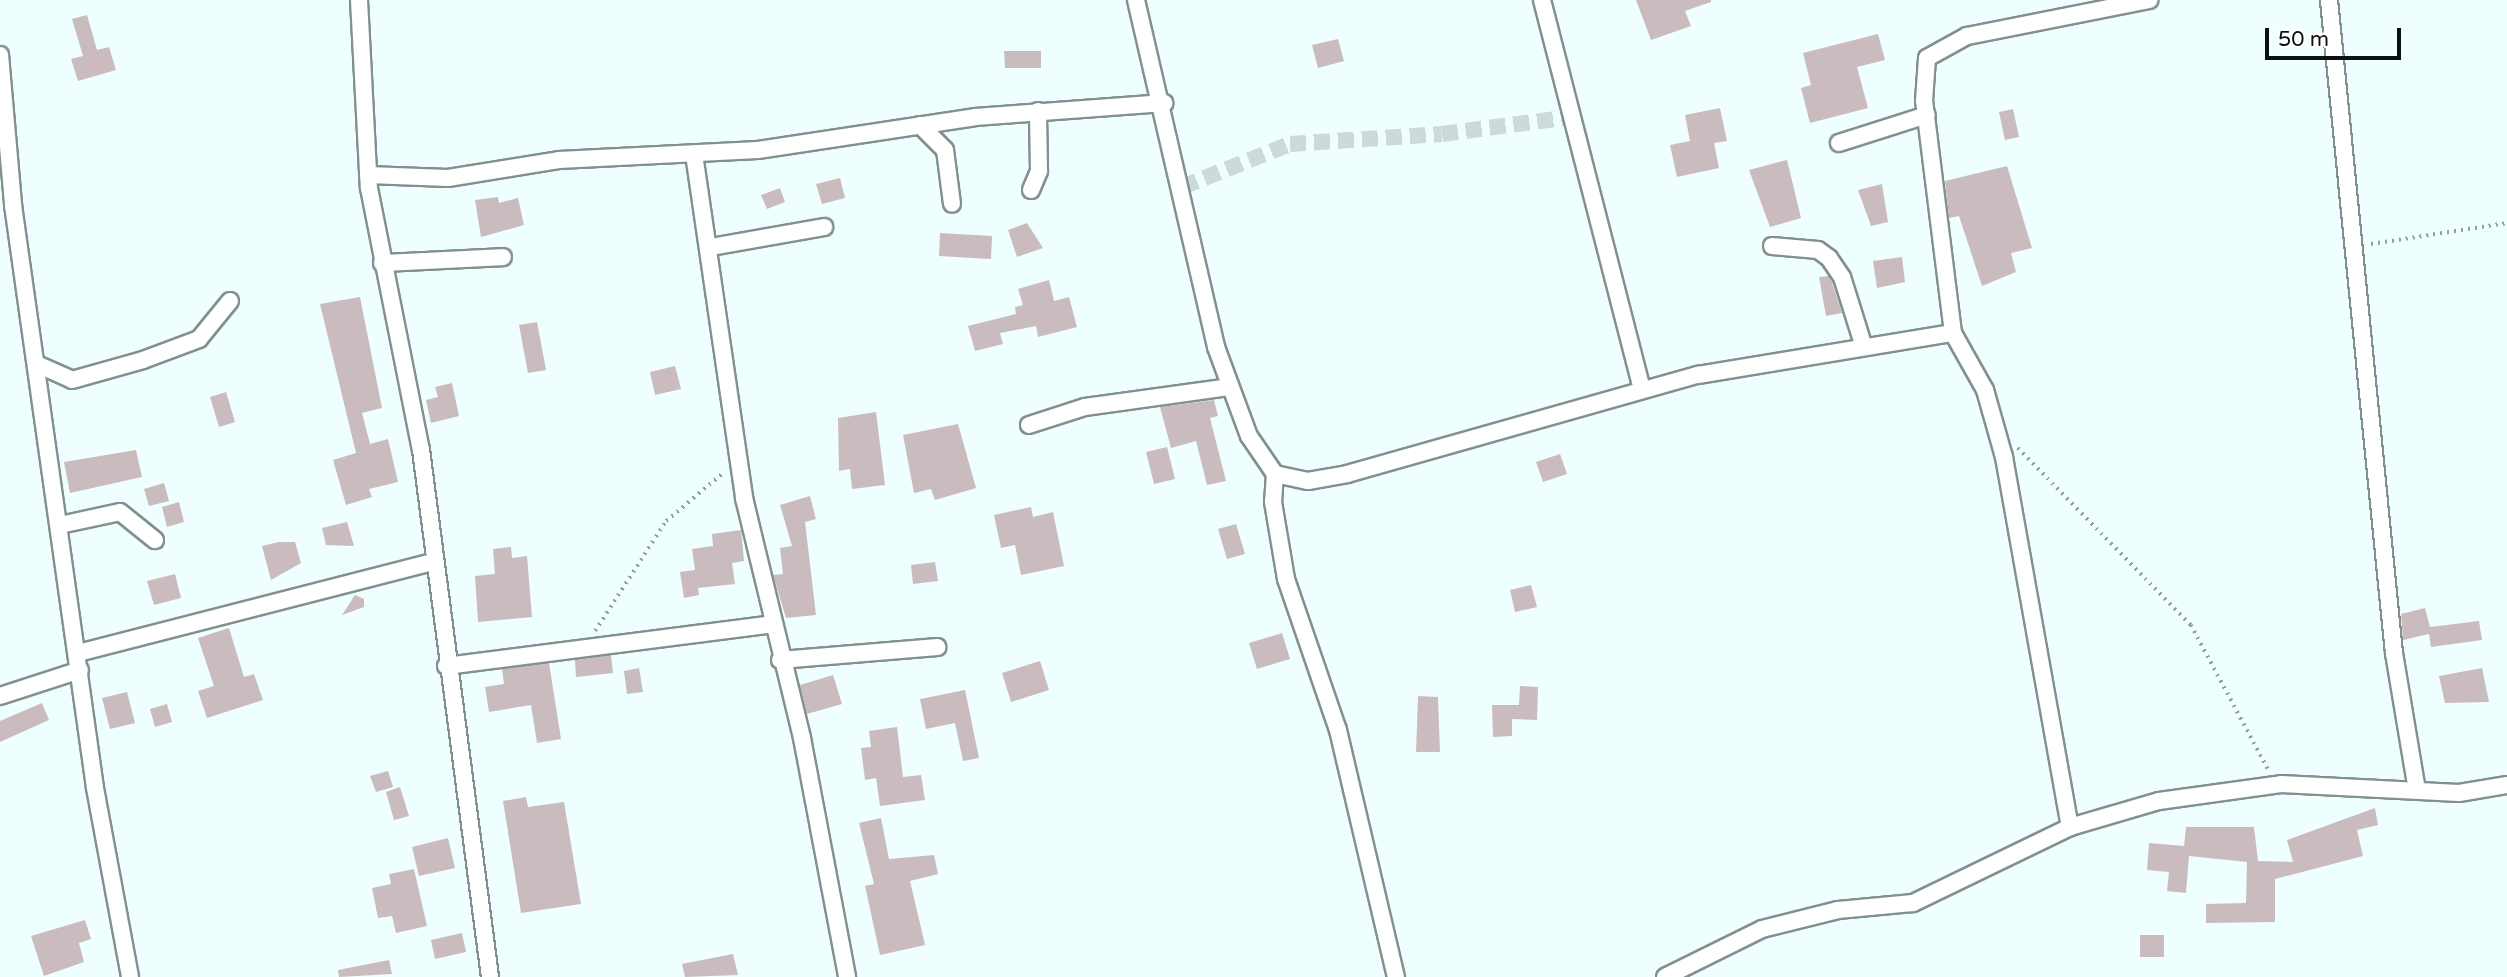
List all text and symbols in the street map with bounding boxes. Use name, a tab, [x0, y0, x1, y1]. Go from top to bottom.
scale bar	[2269, 14, 2406, 58]
text: 50 m	[2278, 27, 2329, 52]

